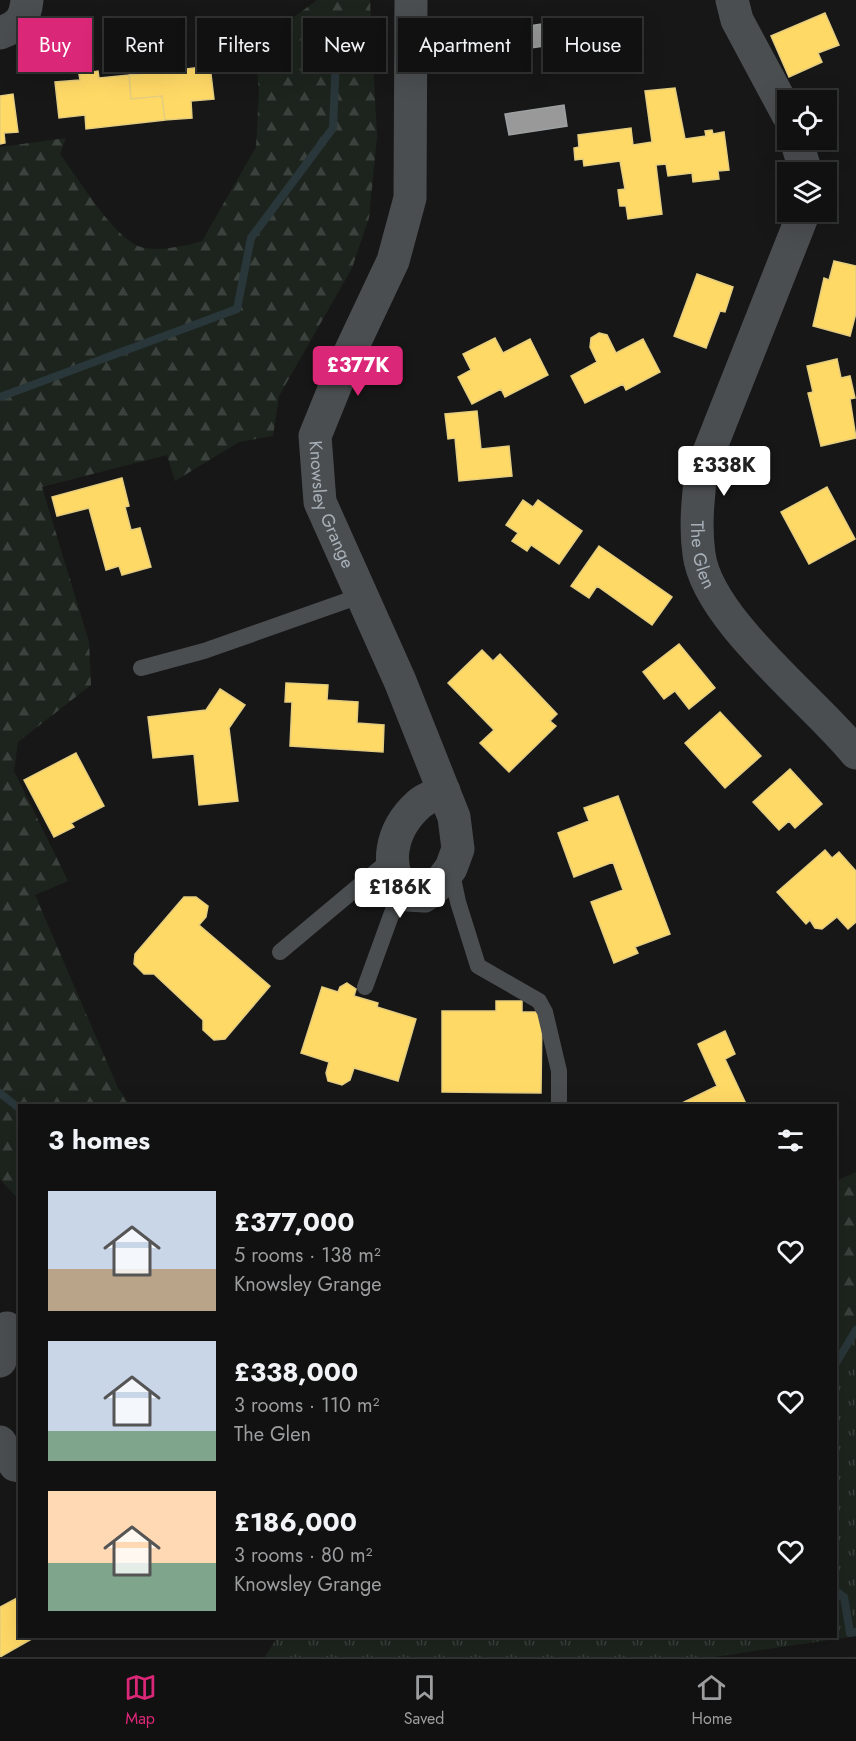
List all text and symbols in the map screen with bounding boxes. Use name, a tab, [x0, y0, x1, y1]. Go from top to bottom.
chip: Buy	[18, 18, 92, 72]
chip: Rent	[104, 18, 185, 72]
chip: Filters	[197, 18, 291, 72]
chip: New	[303, 18, 386, 72]
chip: Apartment	[398, 18, 531, 72]
chip: House	[543, 18, 642, 72]
map controls	[777, 90, 837, 222]
button: locate	[777, 90, 837, 150]
button: layers	[777, 162, 837, 222]
pin: £377K	[316, 346, 400, 397]
text: £377K	[327, 351, 389, 380]
street label: Knowsley Grange	[302, 440, 361, 572]
pin: £338K	[682, 446, 766, 497]
text: £338K	[692, 451, 756, 480]
street label: The Glen	[684, 520, 722, 593]
pin: £186K	[358, 868, 442, 919]
text: £186K	[369, 873, 431, 902]
text: 3 homes	[48, 1121, 150, 1159]
icon: filters	[774, 1124, 807, 1157]
text: £377,000	[234, 1203, 354, 1241]
icon: home	[96, 1215, 168, 1287]
icon: heart	[774, 1235, 807, 1268]
text: 5 rooms · 138 m²	[234, 1241, 381, 1270]
text: Knowsley Grange	[234, 1270, 382, 1299]
text: £338,000	[234, 1353, 358, 1391]
icon: home	[96, 1365, 168, 1437]
icon: heart	[774, 1385, 807, 1418]
text: 3 rooms · 110 m²	[234, 1391, 380, 1420]
text: The Glen	[234, 1420, 311, 1449]
text: £186,000	[234, 1503, 357, 1541]
icon: home	[96, 1515, 168, 1587]
icon: heart	[774, 1535, 807, 1568]
text: 3 rooms · 80 m²	[234, 1541, 372, 1570]
text: Knowsley Grange	[234, 1570, 382, 1599]
tab: Map	[124, 1671, 157, 1730]
tab: Saved	[404, 1671, 444, 1730]
tab: Home	[691, 1671, 732, 1730]

